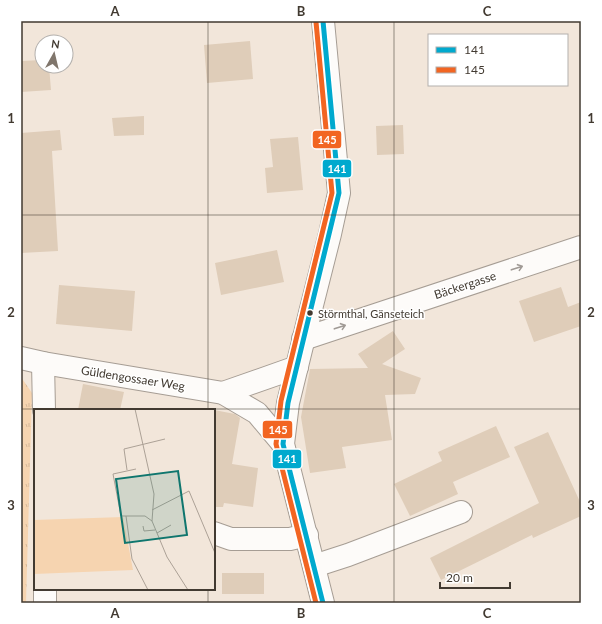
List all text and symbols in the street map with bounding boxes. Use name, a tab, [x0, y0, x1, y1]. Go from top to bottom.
text: A	[109, 3, 120, 19]
text: B	[297, 3, 306, 19]
text: C	[483, 3, 492, 19]
north arrow	[34, 34, 74, 74]
legend	[428, 34, 568, 86]
text: N	[50, 37, 61, 51]
text: 141	[464, 42, 485, 57]
text: 145	[464, 62, 485, 77]
text: 1	[7, 110, 15, 126]
text: 1	[587, 110, 595, 126]
line badge: 145	[312, 130, 342, 149]
text: 145	[317, 133, 337, 146]
line badge: 141	[322, 159, 352, 178]
text: 141	[327, 162, 347, 175]
one-way arrow	[510, 264, 523, 271]
street label: Bäckergasse	[432, 268, 498, 302]
text: 2	[7, 304, 15, 320]
text: 2	[587, 304, 595, 320]
place label: Störmthal, Gänseteich	[318, 307, 424, 320]
marker: Störmthal, Gänseteich	[305, 308, 315, 318]
one-way arrow	[334, 323, 347, 330]
street label: Güldengossaer Weg	[80, 362, 186, 394]
inset map	[34, 409, 215, 590]
line badge: 145	[262, 420, 293, 439]
text: 145	[268, 423, 288, 436]
line badge: 141	[272, 449, 302, 469]
text: 141	[277, 452, 297, 465]
text: 3	[7, 497, 15, 513]
text: 3	[587, 497, 595, 513]
scale bar	[440, 564, 510, 590]
text: 20 m	[446, 570, 473, 585]
text: A	[109, 605, 120, 621]
text: B	[297, 605, 306, 621]
text: C	[483, 605, 492, 621]

